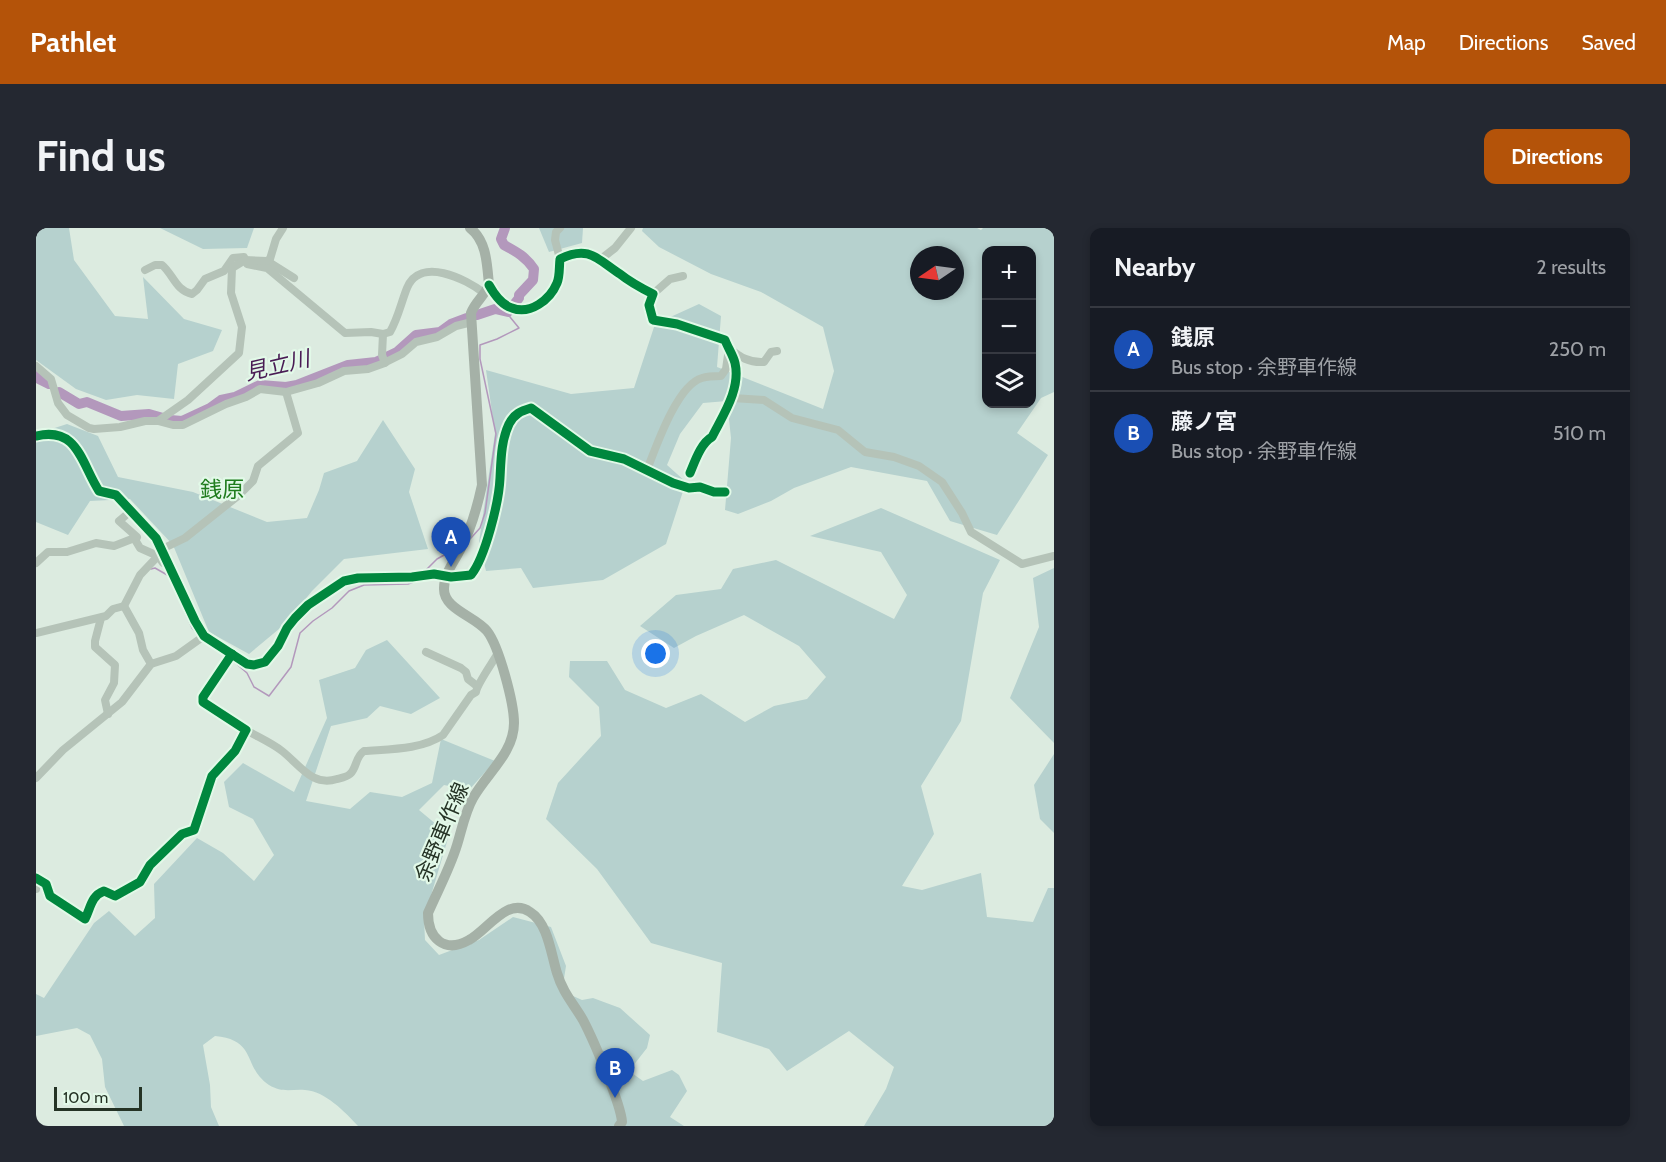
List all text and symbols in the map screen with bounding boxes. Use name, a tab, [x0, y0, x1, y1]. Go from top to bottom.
text: Pathlet	[30, 25, 116, 59]
text: Map	[1387, 30, 1426, 55]
text: Directions	[1459, 30, 1548, 55]
text: Saved	[1581, 30, 1636, 55]
button: Directions	[1484, 129, 1630, 184]
text: Find us	[36, 130, 165, 182]
north arrow	[910, 246, 964, 300]
map controls	[982, 246, 1036, 408]
button: +	[982, 246, 1036, 300]
text: Nearby	[1114, 251, 1195, 283]
text: 2 results	[1536, 255, 1606, 279]
button: −	[982, 300, 1036, 354]
text: 銭原	[1171, 324, 1215, 351]
text: A	[1127, 337, 1140, 361]
text: 250 m	[1549, 337, 1606, 361]
water label: 見立川	[242, 344, 314, 386]
button: layers	[982, 354, 1036, 408]
text: Bus stop · 余野車作線	[1171, 355, 1357, 379]
text: 藤ノ宮	[1171, 408, 1237, 435]
text: B	[1127, 421, 1140, 445]
text: 510 m	[1553, 421, 1606, 445]
text: Bus stop · 余野車作線	[1171, 439, 1357, 463]
district label: 銭原	[200, 476, 244, 503]
pin: A	[432, 518, 470, 567]
your location	[641, 639, 670, 668]
street label: 余野車作線	[410, 779, 474, 885]
pin: B	[596, 1048, 634, 1098]
scale bar	[54, 1084, 142, 1112]
text: 100 m	[63, 1088, 108, 1107]

